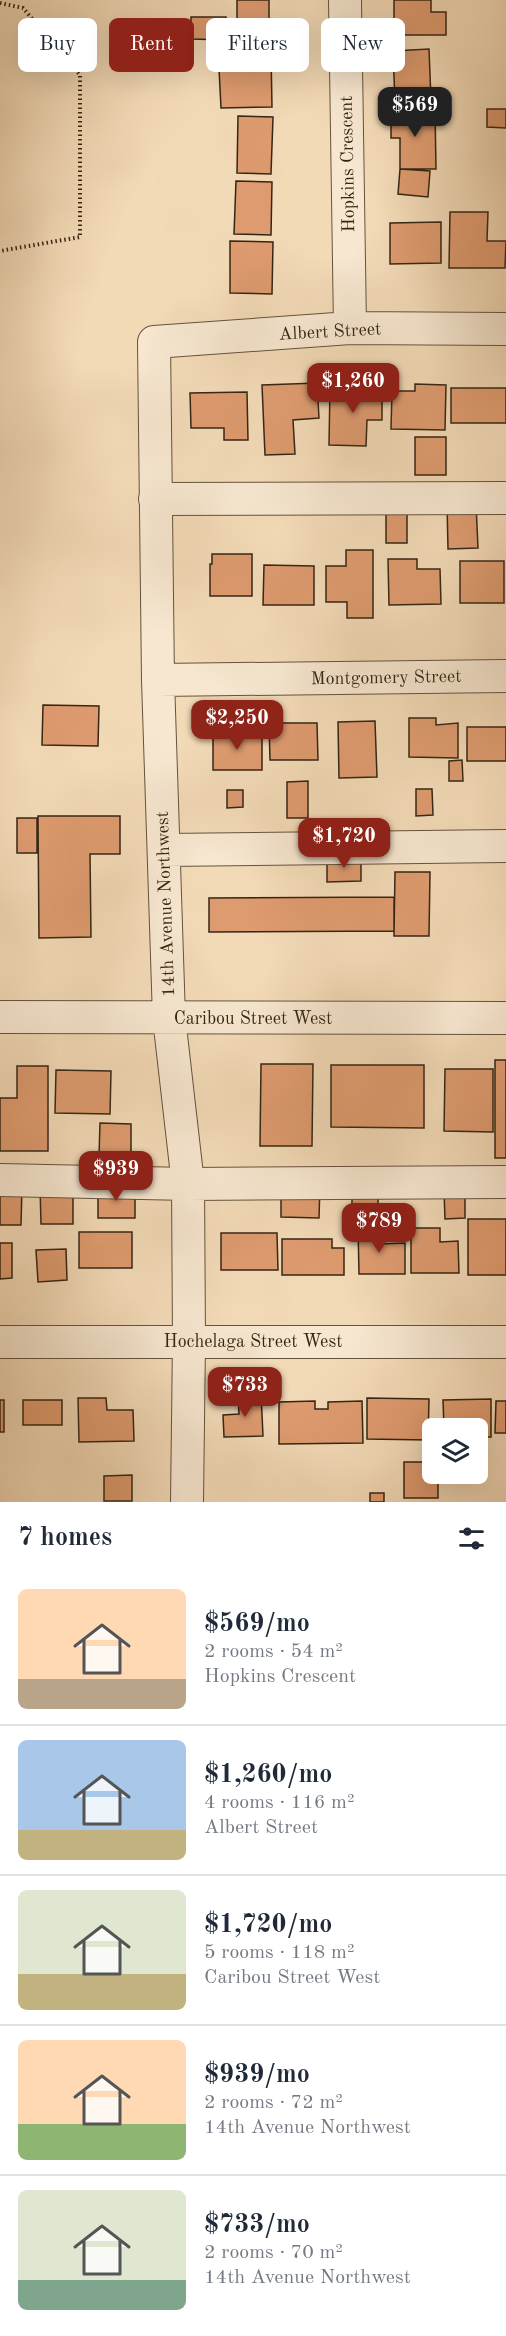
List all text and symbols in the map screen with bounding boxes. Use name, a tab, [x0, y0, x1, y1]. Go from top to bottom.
chip: Buy	[18, 18, 97, 72]
chip: Rent	[109, 18, 194, 72]
chip: Filters	[206, 18, 309, 72]
chip: New	[321, 18, 405, 72]
pin: $569	[379, 87, 451, 138]
street label: Hopkins Crescent	[338, 95, 358, 233]
text: $569	[392, 96, 438, 116]
street label: Albert Street	[278, 320, 382, 344]
pin: $1,260	[304, 363, 402, 414]
text: $1,260	[321, 372, 385, 392]
street label: Montgomery Street	[310, 668, 462, 688]
pin: $2,250	[188, 700, 286, 751]
text: $2,250	[205, 709, 269, 729]
street label: 14th Avenue Northwest	[154, 811, 178, 997]
pin: $1,720	[295, 818, 393, 869]
text: $1,720	[312, 827, 376, 847]
street label: Caribou Street West	[174, 1010, 332, 1028]
pin: $939	[80, 1151, 152, 1202]
text: $939	[93, 1160, 139, 1180]
pin: $789	[343, 1203, 415, 1254]
text: $789	[356, 1212, 402, 1232]
street label: Hochelaga Street West	[163, 1333, 343, 1351]
pin: $733	[209, 1367, 281, 1418]
text: $733	[222, 1376, 268, 1396]
map controls	[422, 1418, 488, 1484]
button: layers	[422, 1418, 488, 1484]
icon: filters	[455, 1522, 488, 1555]
text: 7 homes	[18, 1525, 112, 1551]
text: $569/mo	[204, 1611, 310, 1637]
icon: home	[66, 1613, 138, 1685]
text: 2 rooms · 54 m²	[204, 1642, 343, 1662]
text: Hopkins Crescent	[204, 1667, 356, 1687]
text: $1,260/mo	[204, 1762, 332, 1788]
icon: home	[66, 1764, 138, 1836]
text: 4 rooms · 116 m²	[204, 1793, 354, 1813]
text: Albert Street	[204, 1818, 318, 1838]
text: $1,720/mo	[204, 1912, 332, 1938]
icon: home	[66, 1914, 138, 1986]
text: 5 rooms · 118 m²	[204, 1943, 354, 1963]
text: Caribou Street West	[204, 1968, 380, 1988]
text: $939/mo	[204, 2062, 310, 2088]
icon: home	[66, 2064, 138, 2136]
text: 2 rooms · 72 m²	[204, 2093, 343, 2113]
text: 14th Avenue Northwest	[204, 2118, 411, 2138]
text: $733/mo	[204, 2212, 310, 2238]
icon: home	[66, 2214, 138, 2286]
text: 2 rooms · 70 m²	[204, 2243, 343, 2263]
text: 14th Avenue Northwest	[204, 2268, 411, 2288]

